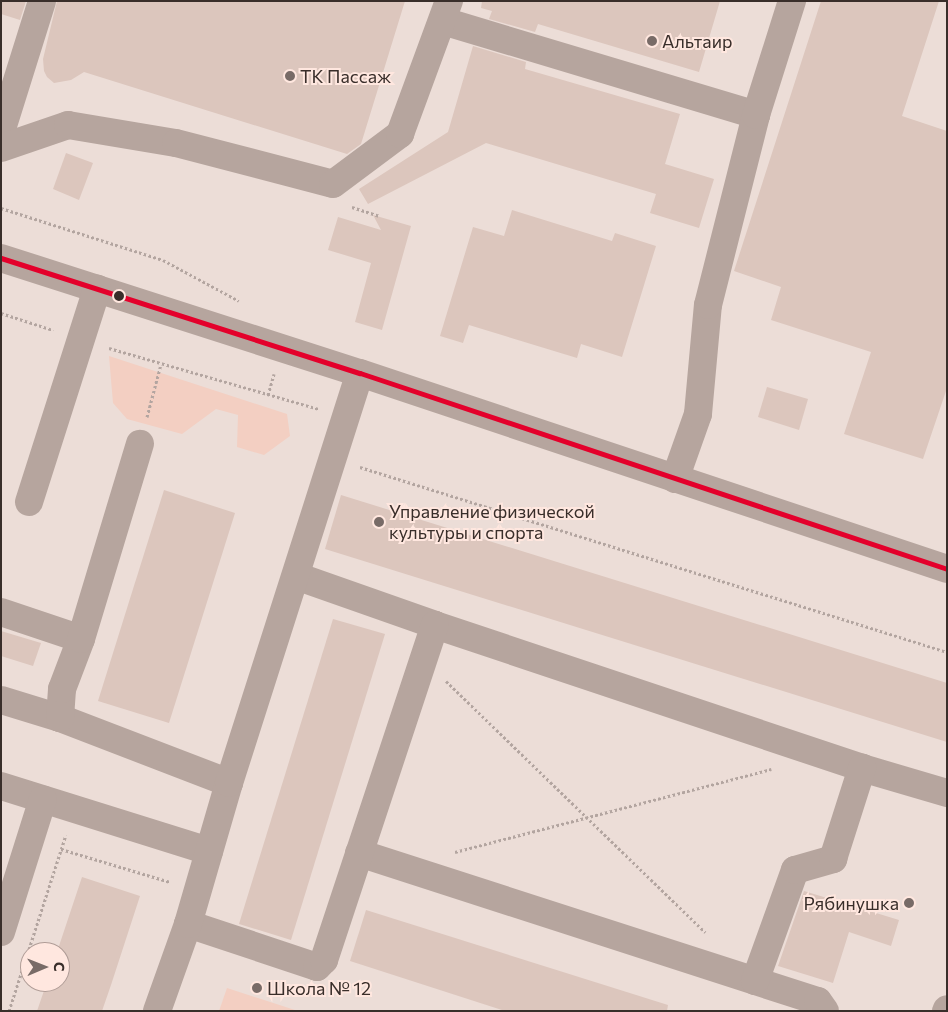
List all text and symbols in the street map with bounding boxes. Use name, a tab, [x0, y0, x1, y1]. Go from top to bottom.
place label: Альтаир	[662, 30, 732, 52]
marker: Альтаир	[646, 35, 658, 47]
place label: ТК Пассаж	[300, 65, 391, 87]
marker: ТК Пассаж	[284, 70, 296, 82]
unlabelled marker	[114, 291, 124, 301]
place label: Управление физической культуры и спорта	[389, 501, 595, 544]
marker: Управление физической культуры и спорта	[373, 516, 385, 528]
place label: Рябинушка	[804, 892, 899, 914]
marker: Рябинушка	[903, 897, 915, 909]
north arrow	[20, 942, 70, 992]
text: С	[51, 962, 68, 972]
place label: Школа № 12	[267, 977, 371, 999]
marker: Школа № 12	[251, 982, 263, 994]

